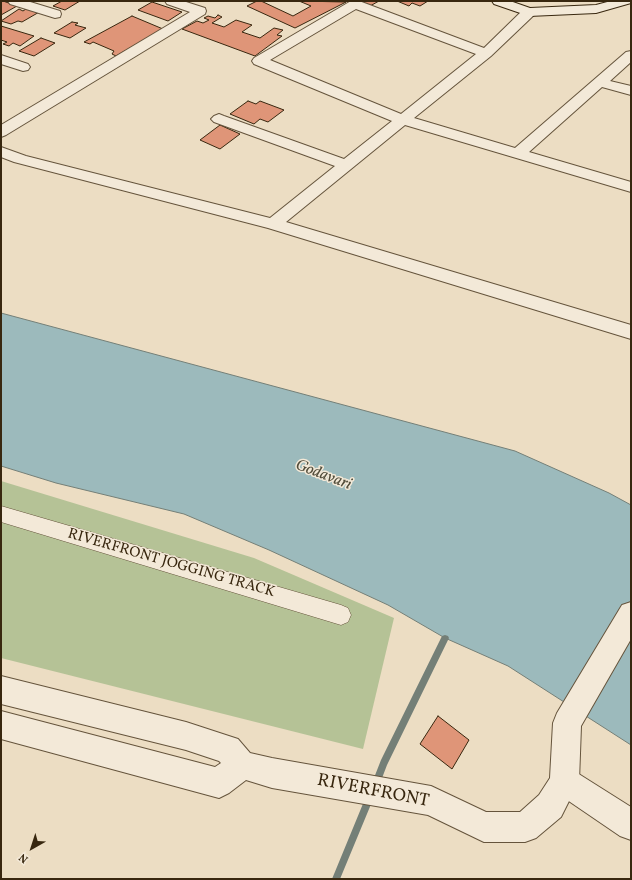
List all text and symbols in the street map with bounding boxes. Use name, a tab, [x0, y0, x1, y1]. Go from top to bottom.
water label: Godavari	[292, 457, 354, 495]
street label: RIVERFRONT JOGGING TRACK	[65, 526, 277, 602]
street label: RIVERFRONT	[315, 771, 431, 813]
north arrow	[12, 828, 52, 868]
text: N	[16, 849, 32, 866]

